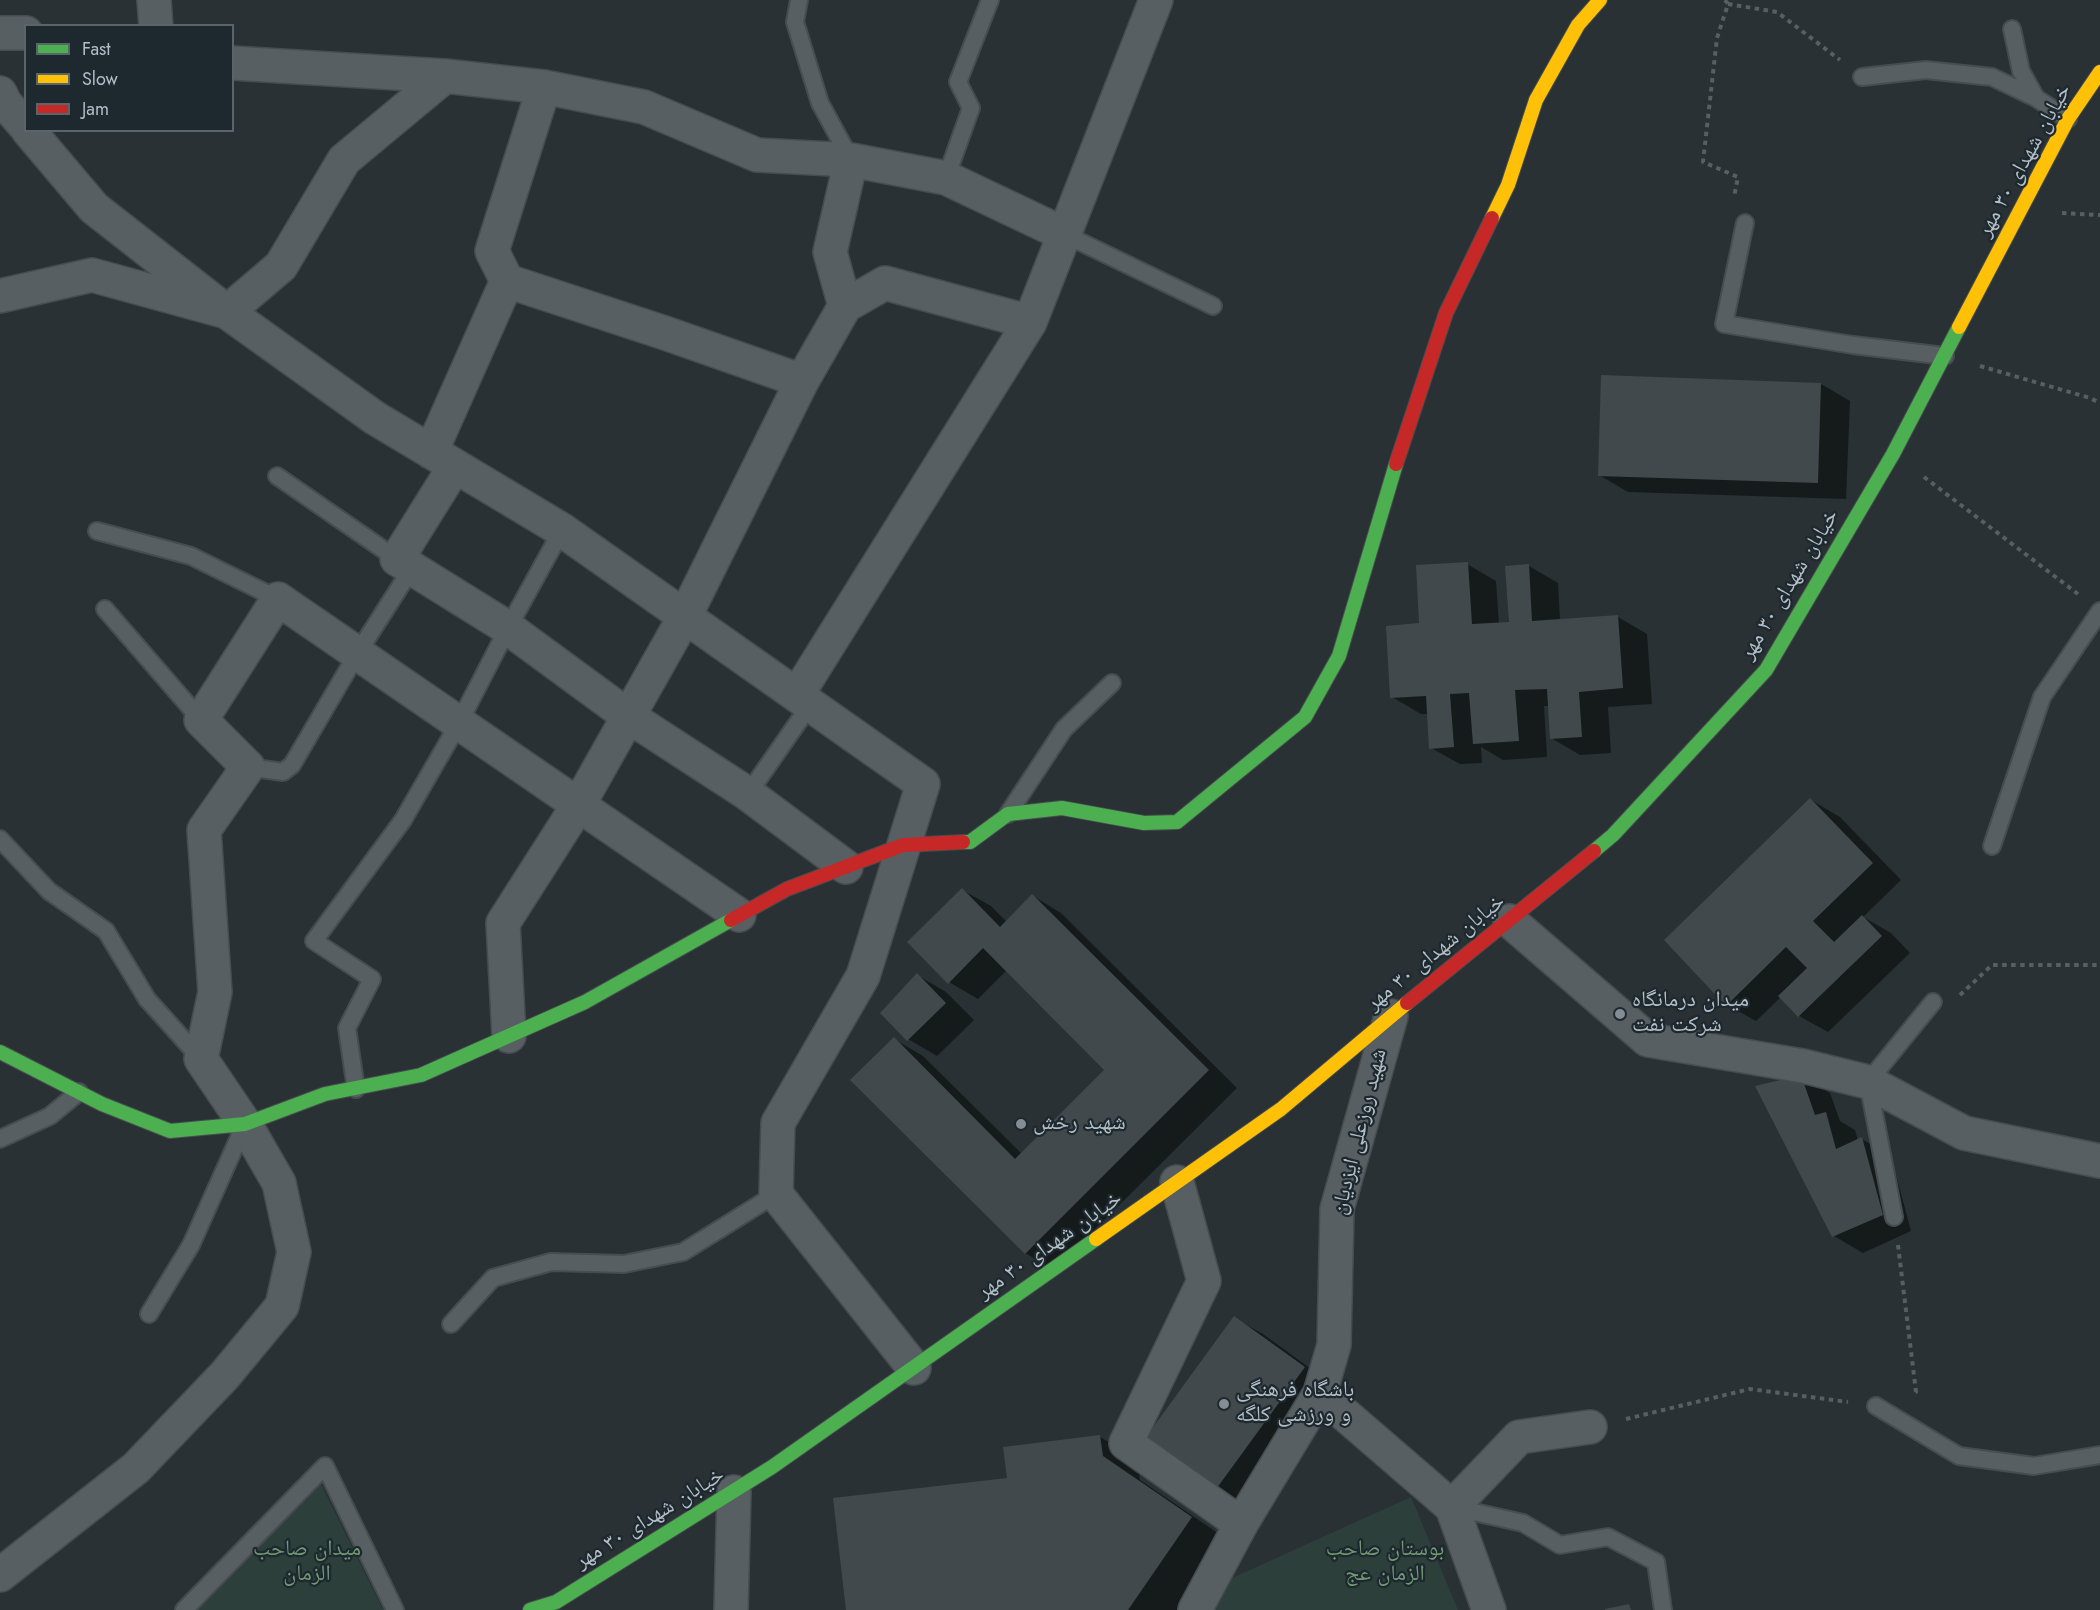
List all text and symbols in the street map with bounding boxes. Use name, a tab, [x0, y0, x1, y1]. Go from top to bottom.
legend	[24, 24, 234, 132]
text: Fast	[82, 36, 111, 62]
text: Slow	[82, 66, 118, 92]
street label: خیابان شهدای ۳۰ مهر	[1972, 80, 2078, 242]
text: Jam	[82, 96, 109, 122]
street label: خیابان شهدای ۳۰ مهر	[1735, 505, 1845, 665]
street label: خیابان شهدای ۳۰ مهر	[1361, 889, 1511, 1017]
place label: میدان درمانگاه شرکت نفت	[1632, 988, 1749, 1040]
marker: میدان درمانگاه شرکت نفت	[1613, 1007, 1627, 1021]
street label: شهید روزعلی ایزدیان	[1327, 1046, 1393, 1218]
place label: شهید رخش	[1033, 1111, 1126, 1137]
marker: شهید رخش	[1014, 1117, 1028, 1131]
street label: خیابان شهدای ۳۰ مهر	[972, 1186, 1128, 1306]
place label: باشگاه فرهنگی و ورزشی کلگه	[1236, 1378, 1354, 1430]
marker: باشگاه فرهنگی و ورزشی کلگه	[1217, 1397, 1231, 1411]
street label: خیابان شهدای ۳۰ مهر	[571, 1463, 729, 1575]
park label: میدان صاحب الزمان	[253, 1537, 361, 1588]
park label: بوستان صاحب الزمان عج	[1326, 1537, 1444, 1588]

